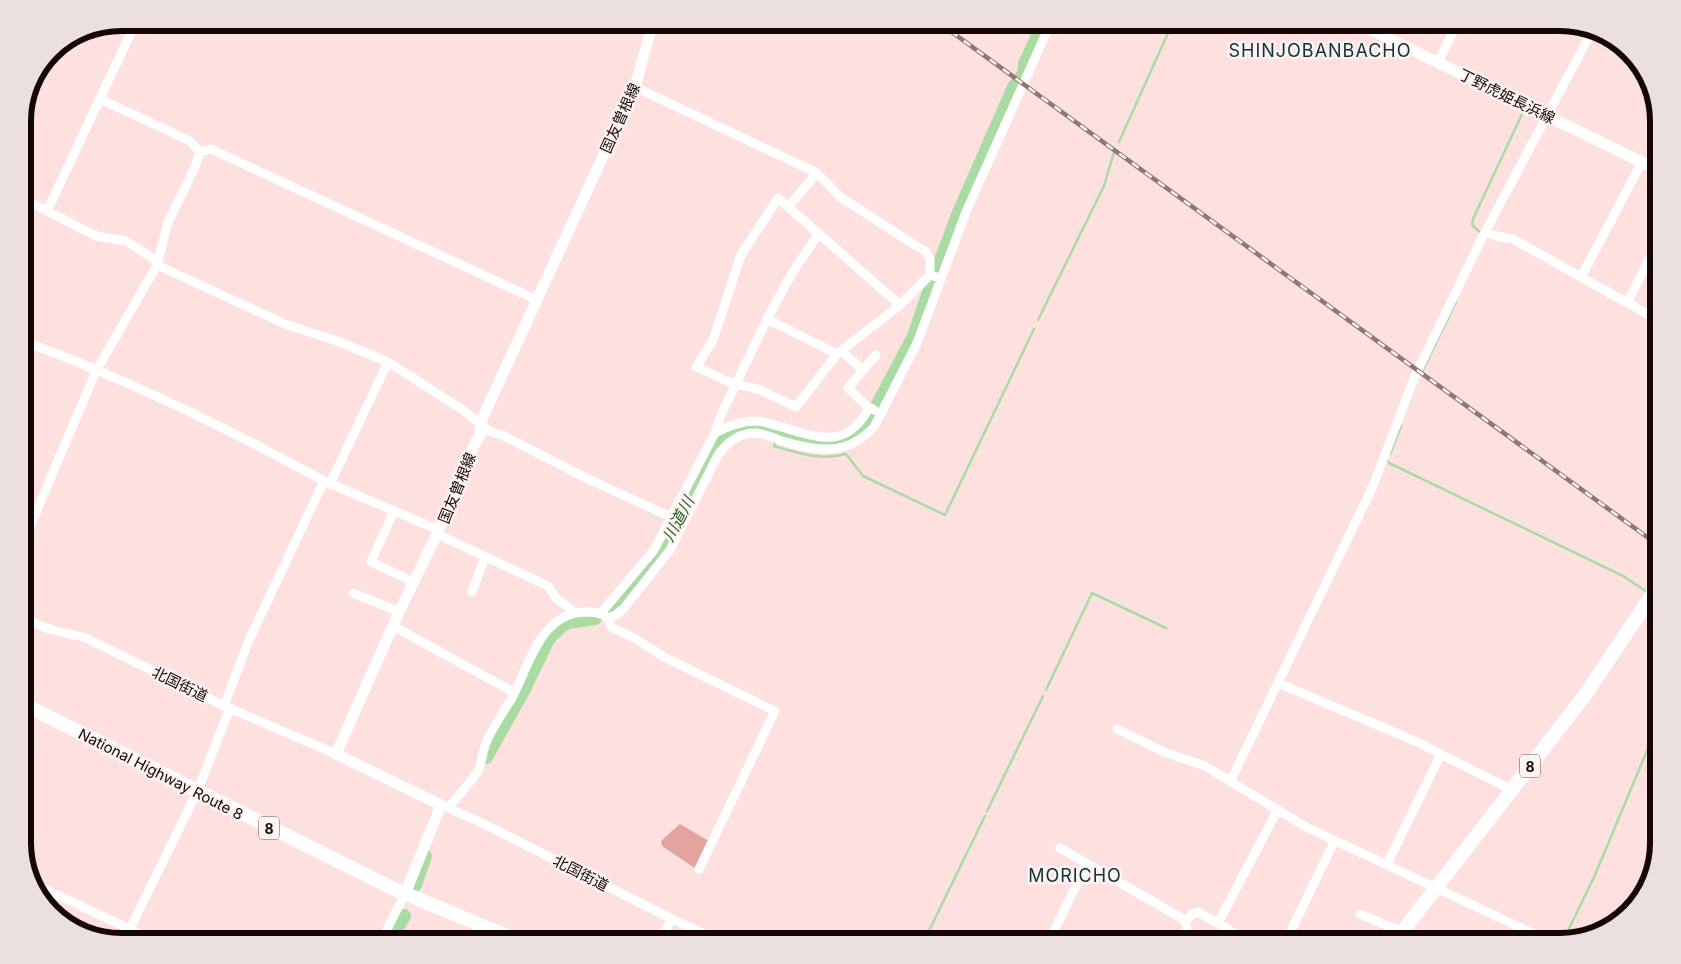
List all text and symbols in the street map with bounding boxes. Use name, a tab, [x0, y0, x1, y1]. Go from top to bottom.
district label: SHINJOBANBACHO	[1229, 40, 1412, 61]
street label: 丁野虎姫長浜線	[1456, 64, 1558, 128]
street label: 国友曽根線	[596, 80, 644, 156]
street label: 国友曽根線	[434, 450, 480, 526]
water label: 川道川	[658, 491, 699, 545]
street label: 北国街道	[149, 662, 211, 706]
street label: National Highway Route 8	[75, 724, 247, 824]
road number: 8	[1520, 754, 1540, 778]
road number: 8	[259, 816, 279, 840]
street label: 北国街道	[550, 851, 612, 895]
district label: MORICHO	[1028, 865, 1122, 886]

